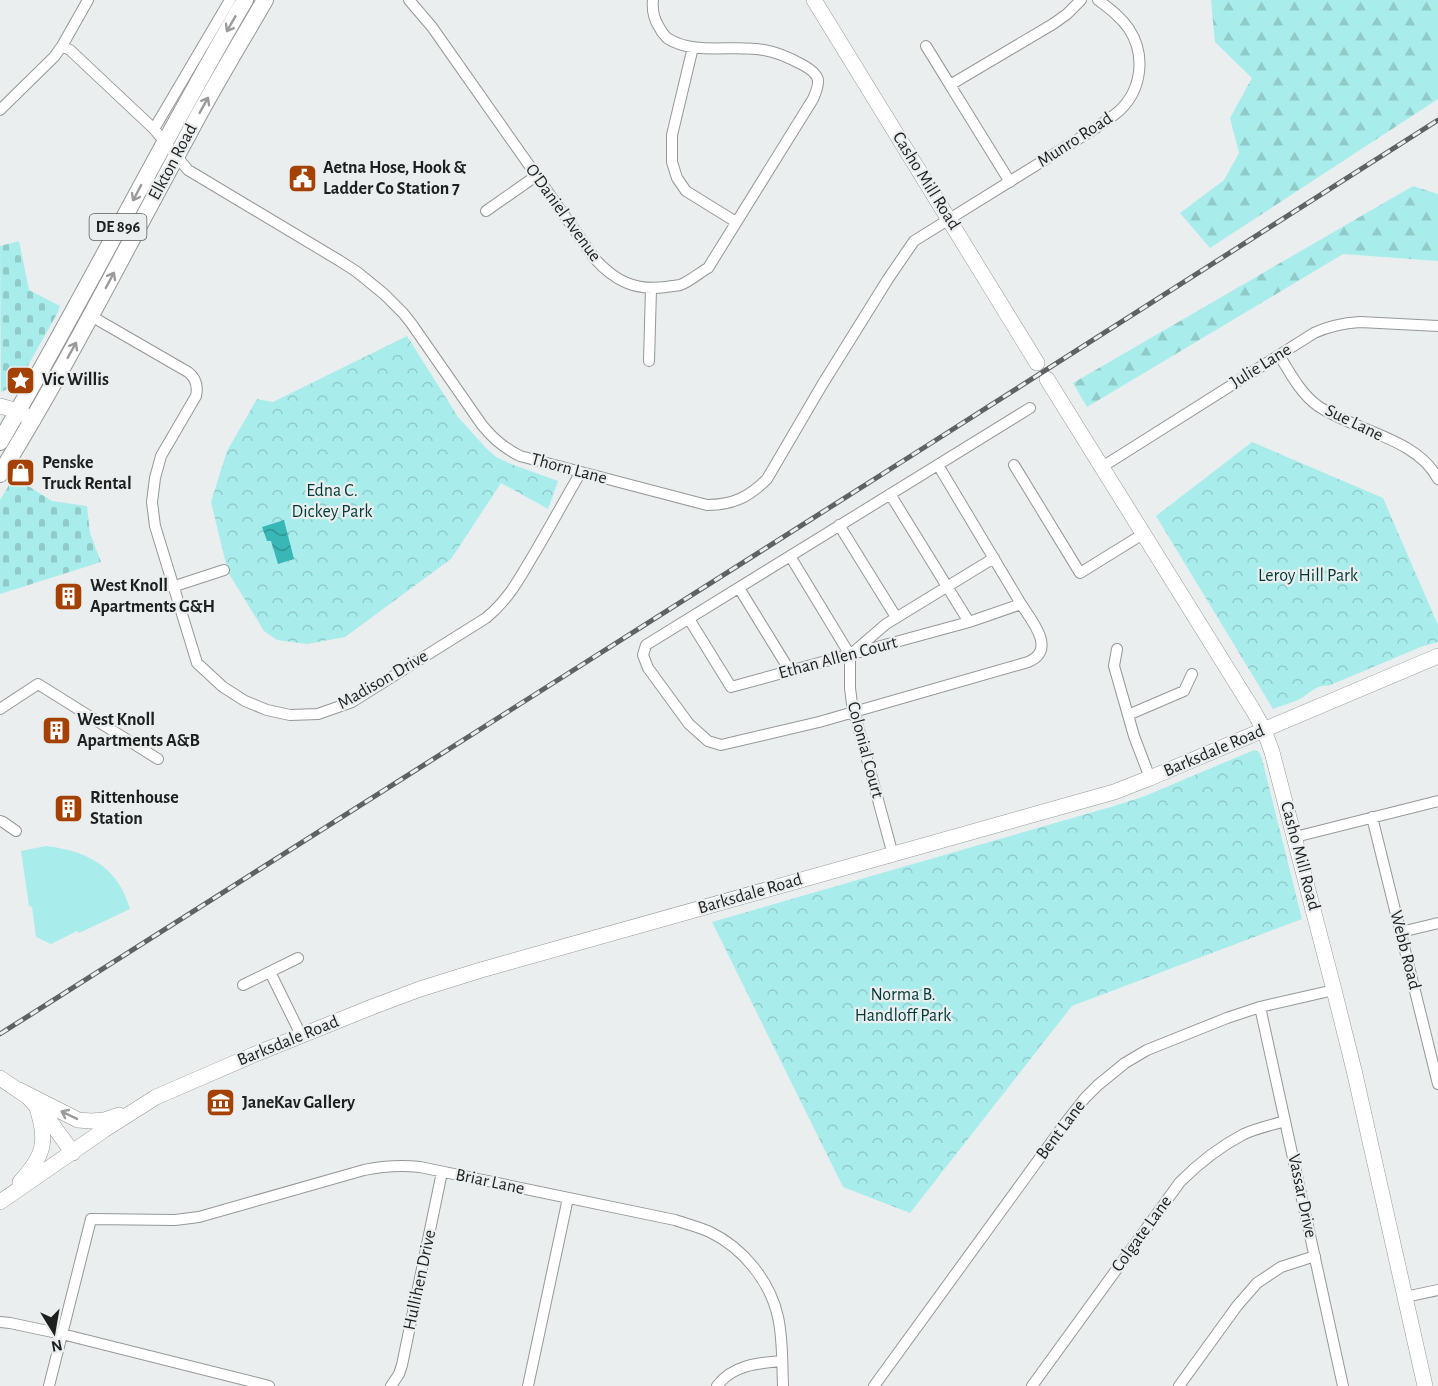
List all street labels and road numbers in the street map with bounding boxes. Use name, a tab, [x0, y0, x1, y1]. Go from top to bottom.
street label: Munro Road	[1034, 109, 1116, 171]
street label: Elkton Road	[145, 121, 201, 203]
street label: Casho Mill Road	[889, 129, 963, 233]
street label: O'Daniel Avenue	[522, 161, 604, 265]
road number: DE 896	[90, 214, 146, 240]
street label: Julie Lane	[1227, 340, 1295, 392]
street label: Sue Lane	[1322, 401, 1386, 445]
street label: Thorn Lane	[529, 450, 609, 488]
street label: Ethan Allen Court	[777, 633, 900, 682]
street label: Madison Drive	[335, 647, 431, 713]
street label: Colonial Court	[844, 700, 887, 800]
street label: Barksdale Road	[1161, 722, 1267, 780]
street label: Casho Mill Road	[1277, 800, 1323, 912]
street label: Barksdale Road	[696, 871, 804, 917]
street label: Webb Road	[1386, 909, 1424, 991]
street label: Barksdale Road	[235, 1012, 341, 1070]
street label: Bent Lane	[1033, 1097, 1089, 1163]
street label: Vassar Drive	[1284, 1152, 1320, 1240]
street label: Briar Lane	[454, 1166, 526, 1198]
street label: Colgate Lane	[1109, 1193, 1175, 1275]
street label: Hullihen Drive	[401, 1228, 439, 1332]

